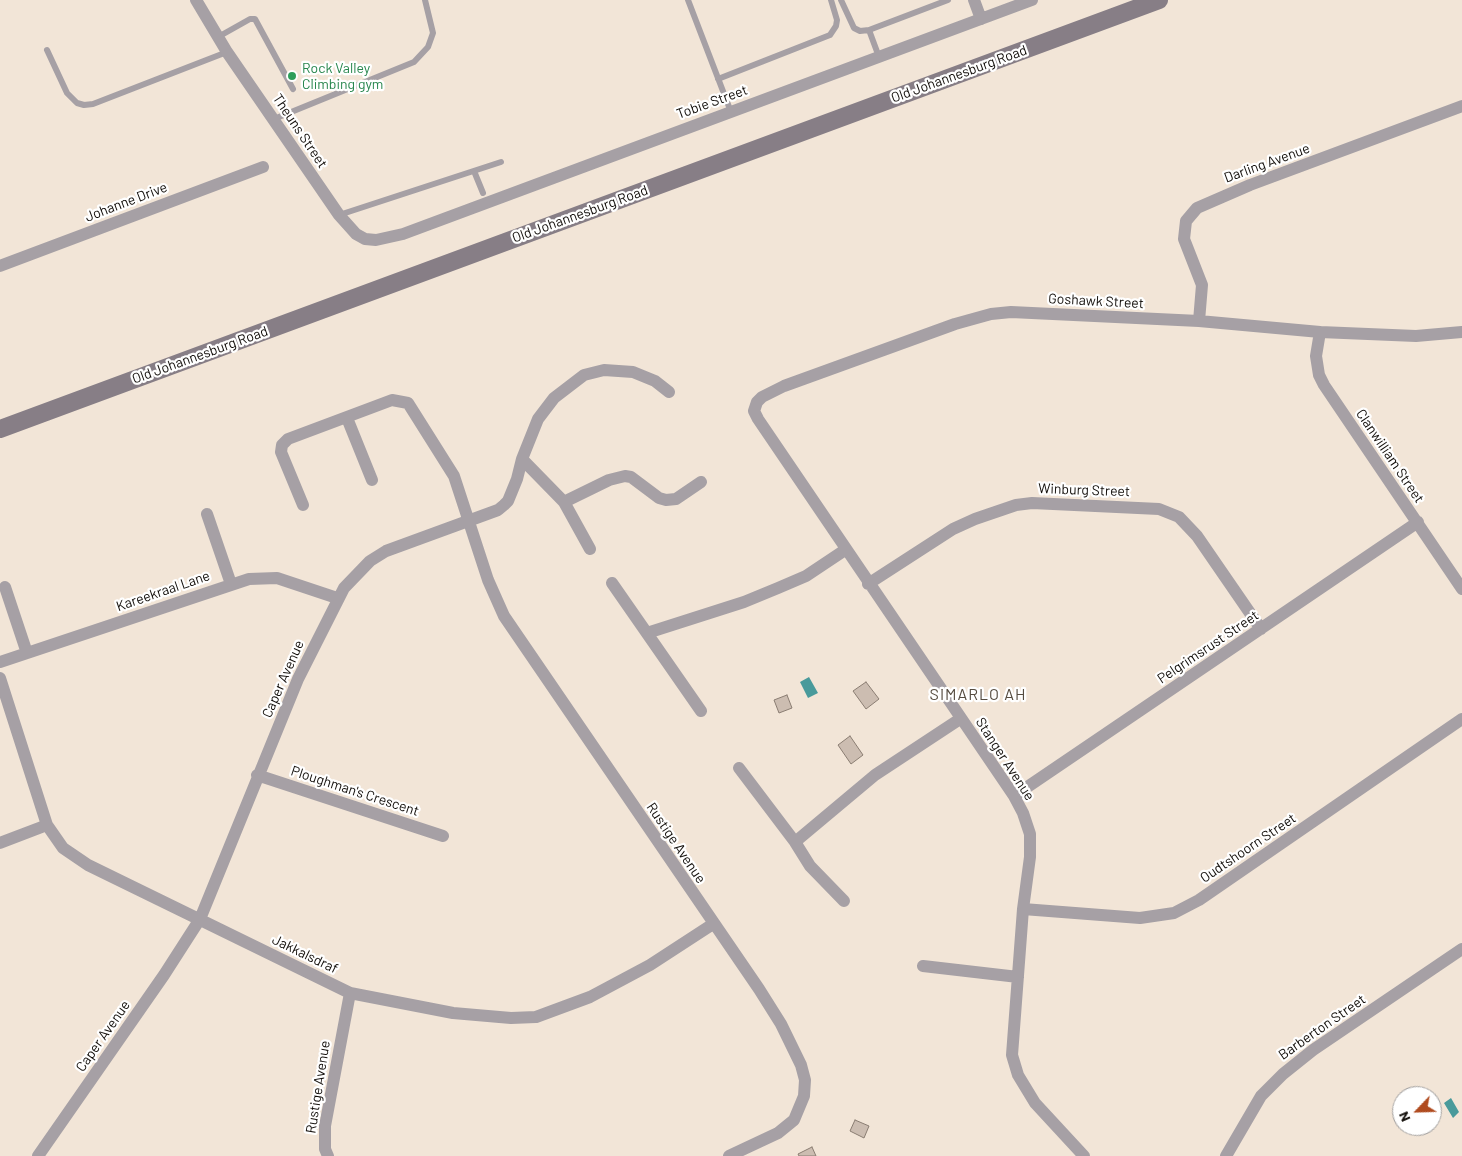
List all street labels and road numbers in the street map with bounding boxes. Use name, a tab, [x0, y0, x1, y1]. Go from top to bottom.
street label: Old Johannesburg Road	[889, 42, 1029, 106]
street label: Tobie Street	[674, 81, 750, 123]
street label: Theuns Street	[269, 91, 331, 171]
street label: Darling Avenue	[1222, 140, 1312, 186]
street label: Johanne Drive	[82, 179, 170, 225]
street label: Old Johannesburg Road	[510, 182, 650, 246]
street label: Goshawk Street	[1048, 290, 1144, 312]
street label: Old Johannesburg Road	[130, 323, 270, 387]
street label: Clanwilliam Street	[1352, 406, 1428, 506]
street label: Winburg Street	[1038, 480, 1130, 500]
street label: Kareekraal Lane	[114, 567, 212, 615]
street label: Pelgrimsrust Street	[1154, 607, 1262, 687]
street label: Caper Avenue	[258, 638, 308, 720]
street label: Stanger Avenue	[972, 714, 1038, 804]
street label: Ploughman's Crescent	[289, 762, 421, 820]
street label: Rustige Avenue	[643, 799, 709, 887]
street label: Oudtshoorn Street	[1197, 810, 1299, 886]
street label: Jakkalsdraf	[269, 931, 341, 977]
street label: Barberton Street	[1275, 991, 1369, 1063]
street label: Caper Avenue	[72, 997, 134, 1075]
street label: Rustige Avenue	[302, 1039, 334, 1135]

